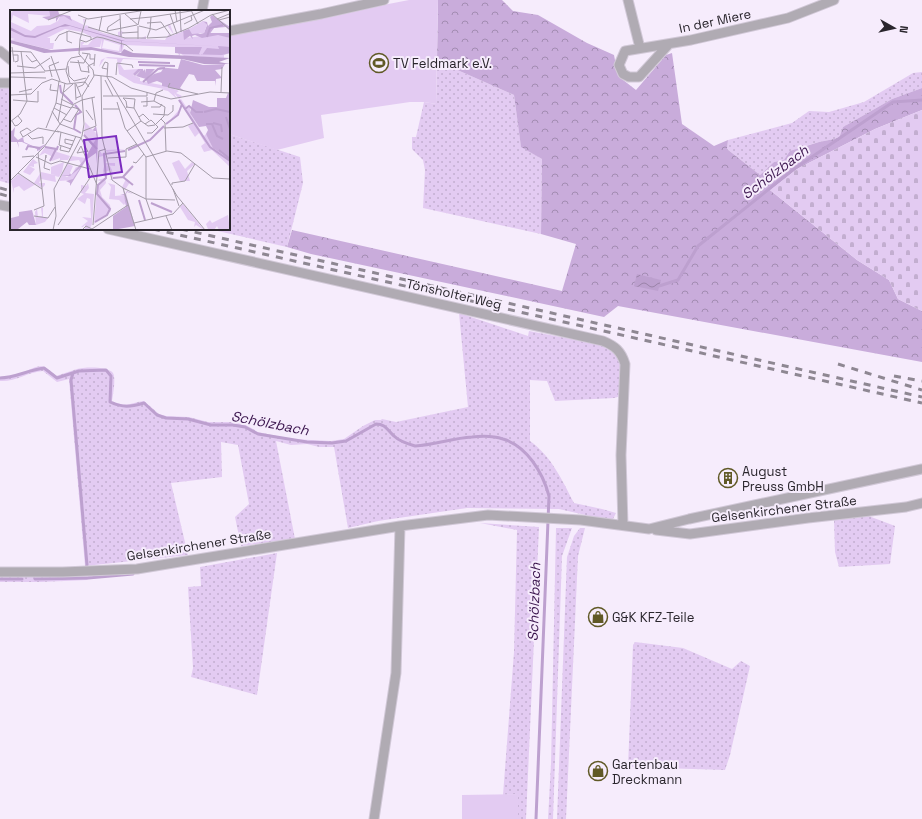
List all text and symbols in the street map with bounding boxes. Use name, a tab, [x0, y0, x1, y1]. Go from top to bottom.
street label: In der Miere	[677, 5, 753, 37]
north arrow	[874, 8, 914, 48]
inset map	[10, 10, 230, 230]
text: N	[896, 25, 911, 34]
sports icon: TV Feldmark e.V.	[368, 52, 390, 74]
place label: TV Feldmark e.V.	[393, 55, 492, 72]
water label: Schölzbach	[738, 141, 812, 203]
street label: Tönsholter Weg	[405, 275, 503, 313]
water label: Schölzbach	[230, 407, 311, 439]
place label: August Preuss GmbH	[742, 463, 824, 495]
building icon: August Preuss GmbH	[717, 467, 739, 489]
street label: Gelsenkirchener Straße	[710, 492, 858, 526]
street label: Gelsenkirchener Straße	[126, 525, 272, 565]
water label: Schölzbach	[524, 562, 544, 642]
shop icon: G&K KFZ-Teile	[587, 606, 609, 628]
place label: G&K KFZ-Teile	[612, 609, 694, 626]
place label: Gartenbau Dreckmann	[612, 756, 682, 788]
shop icon: Gartenbau Dreckmann	[587, 760, 609, 782]

